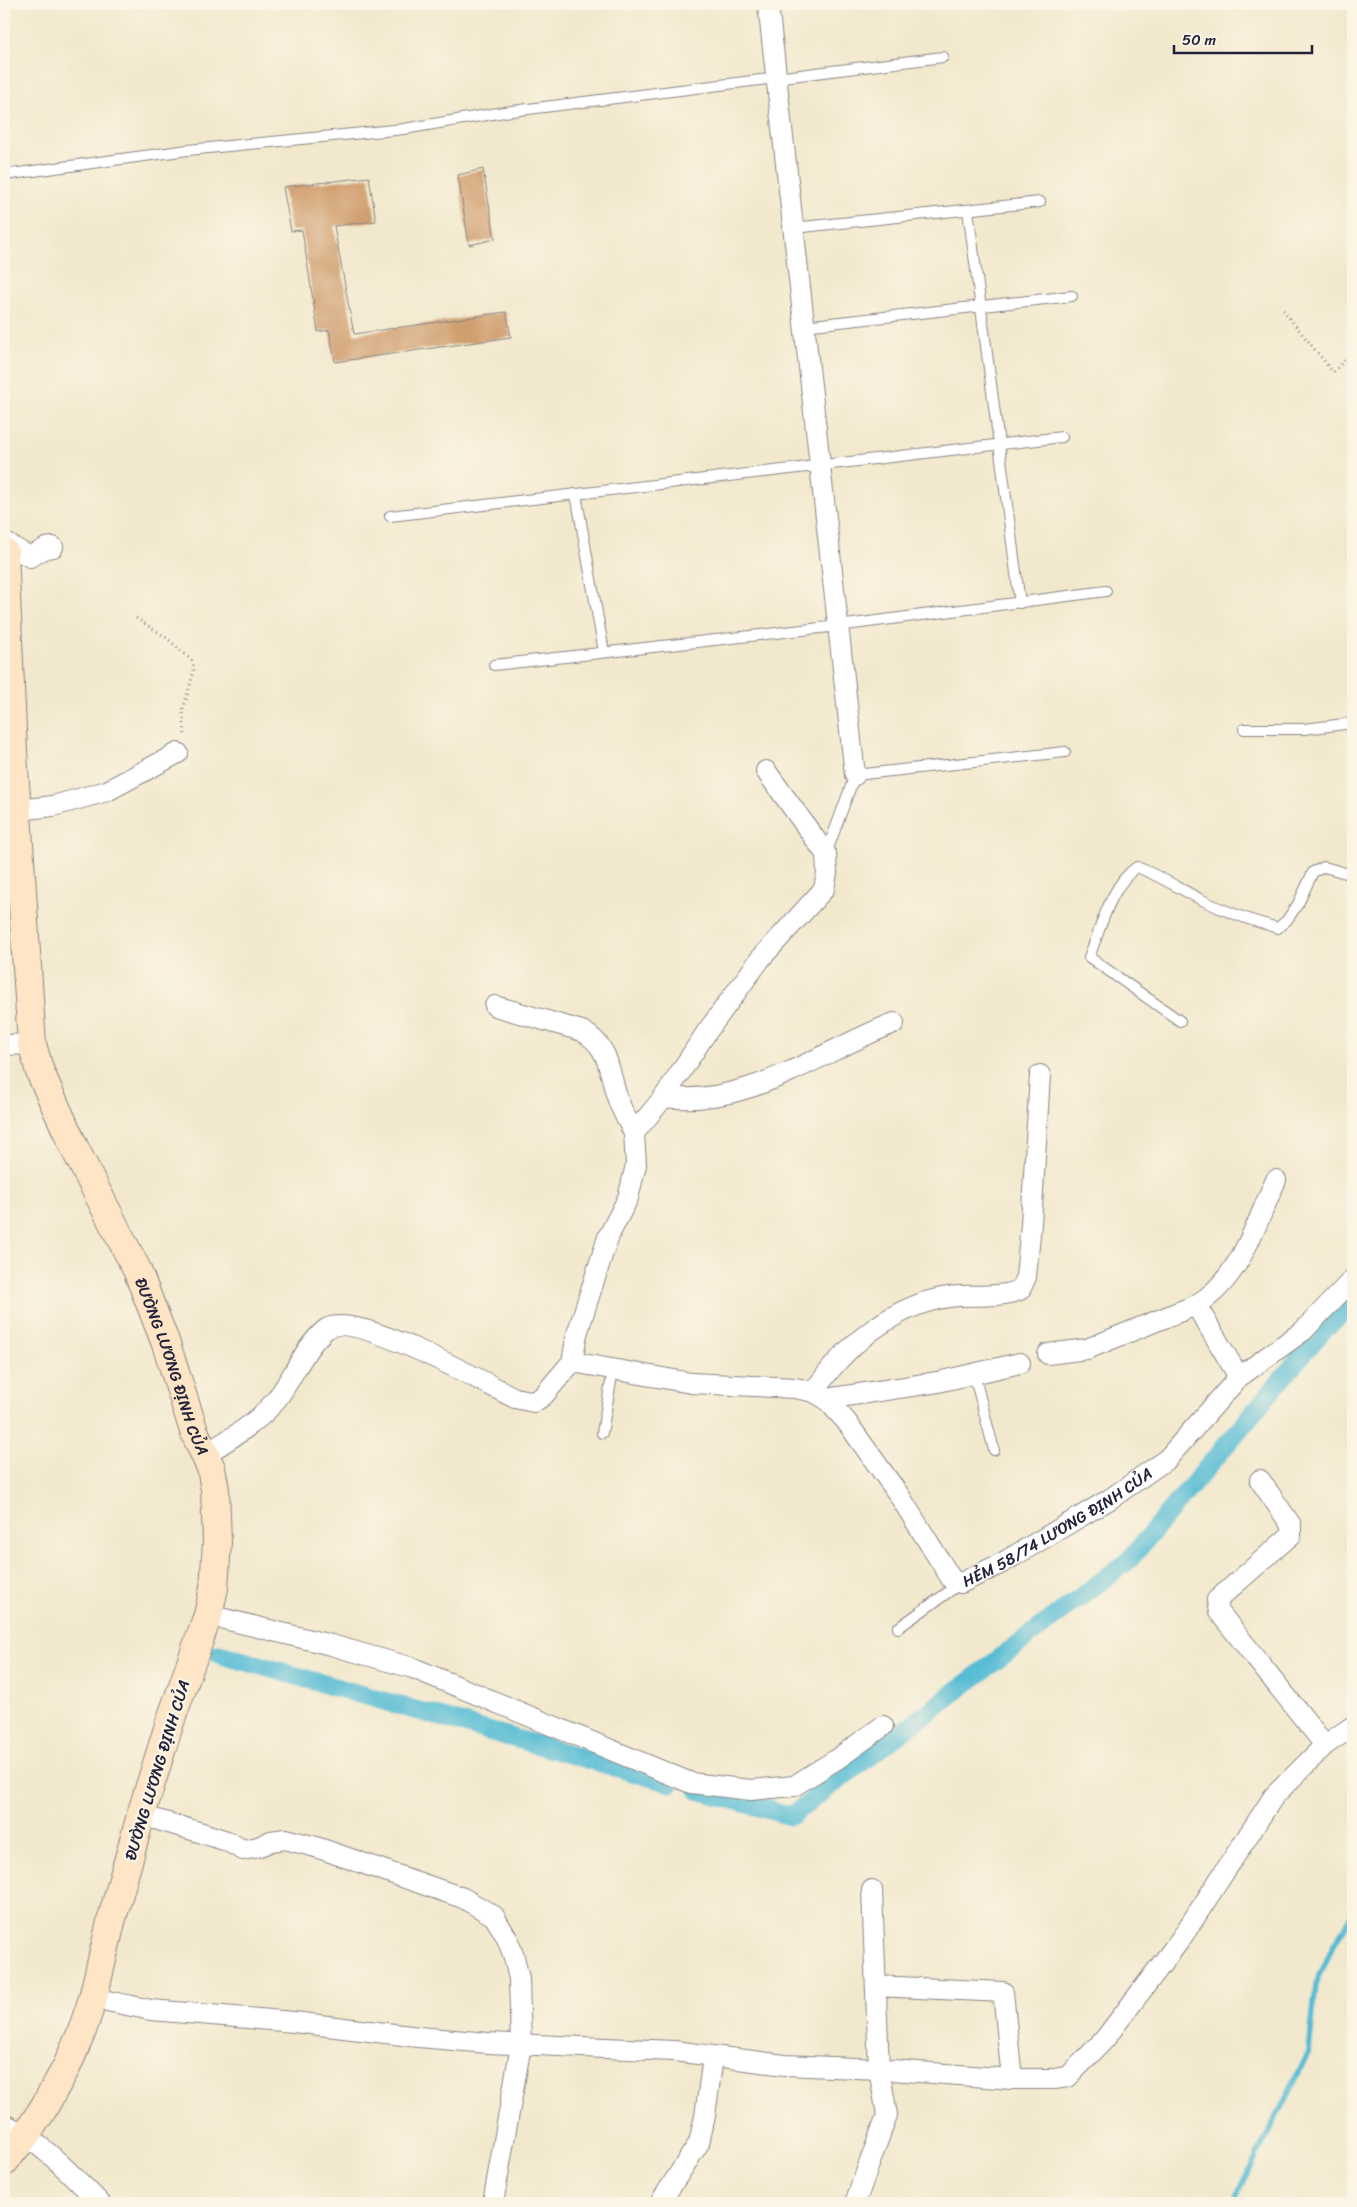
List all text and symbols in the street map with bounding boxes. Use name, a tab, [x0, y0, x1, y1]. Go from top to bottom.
scale bar	[1174, 22, 1312, 54]
text: 50 m	[1182, 27, 1217, 53]
street label: ĐƯỜNG LƯƠNG ĐỊNH CỦA	[127, 1273, 218, 1460]
street label: HẺM 58/74 LƯƠNG ĐỊNH CỦA	[957, 1459, 1158, 1595]
street label: ĐƯỜNG LƯƠNG ĐỊNH CỦA	[116, 1676, 198, 1864]

